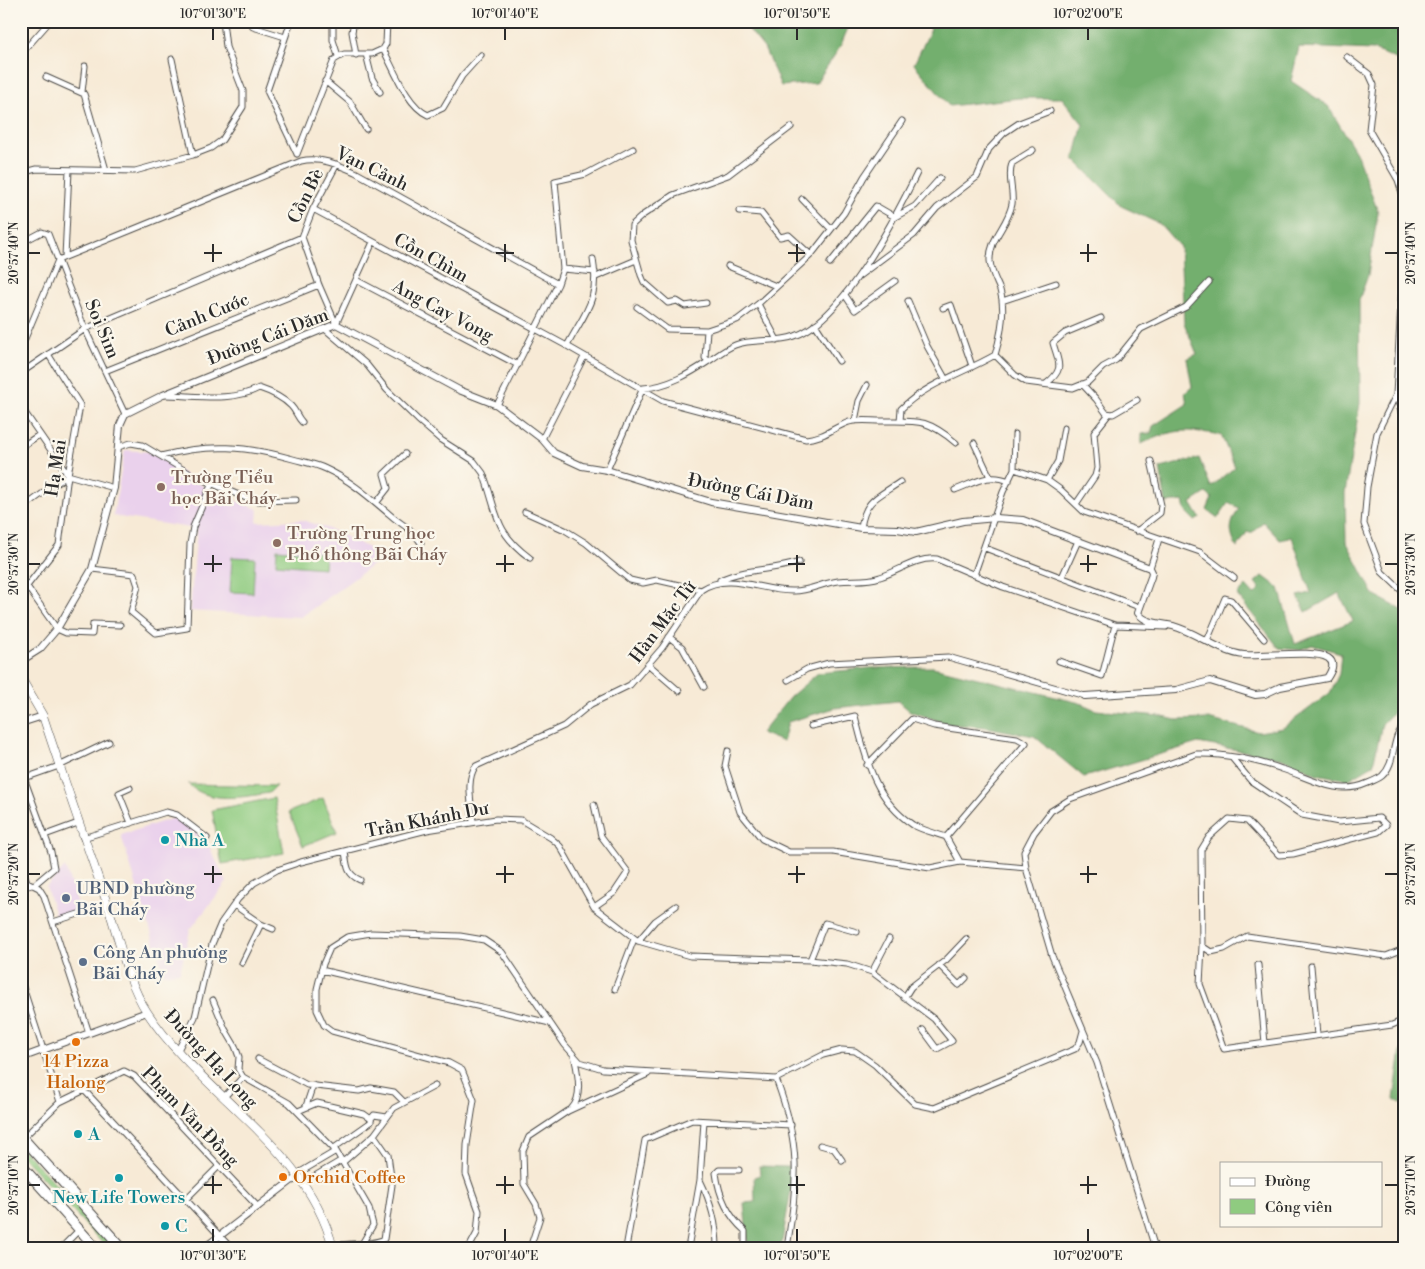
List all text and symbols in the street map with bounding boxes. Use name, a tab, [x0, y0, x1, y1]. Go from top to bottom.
text: 107°01'30"E	[180, 7, 246, 22]
text: 107°01'40"E	[472, 7, 538, 22]
text: 107°01'50"E	[764, 7, 830, 22]
text: 107°02'00"E	[1053, 7, 1123, 22]
street label: Vạn Cảnh	[331, 141, 412, 197]
street label: Cồn Bè	[283, 165, 329, 227]
text: 20°57'40"N	[7, 222, 22, 284]
text: 20°57'40"N	[1404, 222, 1419, 284]
street label: Cồn Chìm	[390, 228, 473, 288]
street label: Ang Cay Vong	[388, 274, 498, 348]
street label: Cảnh Cước	[162, 288, 252, 342]
street label: Soi Sim	[79, 296, 125, 362]
street label: Đường Cái Dăm	[204, 303, 332, 371]
street label: Hạ Mai	[40, 437, 72, 499]
place label: Trường Tiểu học Bãi Cháy	[171, 466, 277, 510]
street label: Đường Cái Dăm	[686, 468, 816, 516]
marker: Trường Tiểu học Bãi Cháy	[155, 481, 167, 493]
place label: Trường Trung học Phổ thông Bãi Cháy	[287, 522, 448, 566]
text: 20°57'30"N	[7, 533, 22, 595]
text: 20°57'30"N	[1404, 533, 1419, 595]
marker: Trường Trung học Phổ thông Bãi Cháy	[271, 537, 283, 549]
street label: Hàn Mặc Tử	[625, 576, 702, 668]
street label: Trần Khánh Dư	[363, 797, 492, 843]
place label: Nhà A	[175, 829, 225, 852]
marker: Nhà A	[159, 834, 171, 846]
text: 20°57'20"N	[7, 843, 22, 905]
text: 20°57'20"N	[1404, 843, 1419, 905]
place label: UBND phường Bãi Cháy	[75, 877, 195, 921]
marker: UBND phường Bãi Cháy	[60, 892, 72, 904]
place label: Công An phường Bãi Cháy	[92, 941, 228, 985]
marker: Công An phường Bãi Cháy	[77, 956, 89, 968]
street label: Đường Hạ Long	[159, 1005, 263, 1114]
marker: 14 Pizza Halong	[70, 1036, 82, 1048]
place label: 14 Pizza Halong	[43, 1050, 110, 1094]
street label: Phạm Văn Đồng	[136, 1062, 244, 1172]
place label: A	[87, 1123, 101, 1146]
marker: A	[72, 1128, 84, 1140]
text: 20°57'10"N	[7, 1155, 22, 1215]
text: 20°57'10"N	[1404, 1155, 1419, 1215]
legend	[1220, 1162, 1382, 1226]
place label: Orchid Coffee	[293, 1166, 406, 1189]
marker: Orchid Coffee	[277, 1171, 289, 1183]
marker: New Life Towers	[113, 1172, 125, 1184]
text: Đường	[1265, 1172, 1311, 1191]
place label: New Life Towers	[52, 1186, 186, 1209]
text: Công viên	[1265, 1198, 1333, 1217]
place label: C	[175, 1215, 187, 1238]
marker: C	[159, 1220, 171, 1232]
text: 107°01'30"E	[180, 1249, 246, 1264]
text: 107°01'40"E	[472, 1249, 538, 1264]
text: 107°01'50"E	[764, 1249, 830, 1264]
text: 107°02'00"E	[1053, 1249, 1123, 1264]

